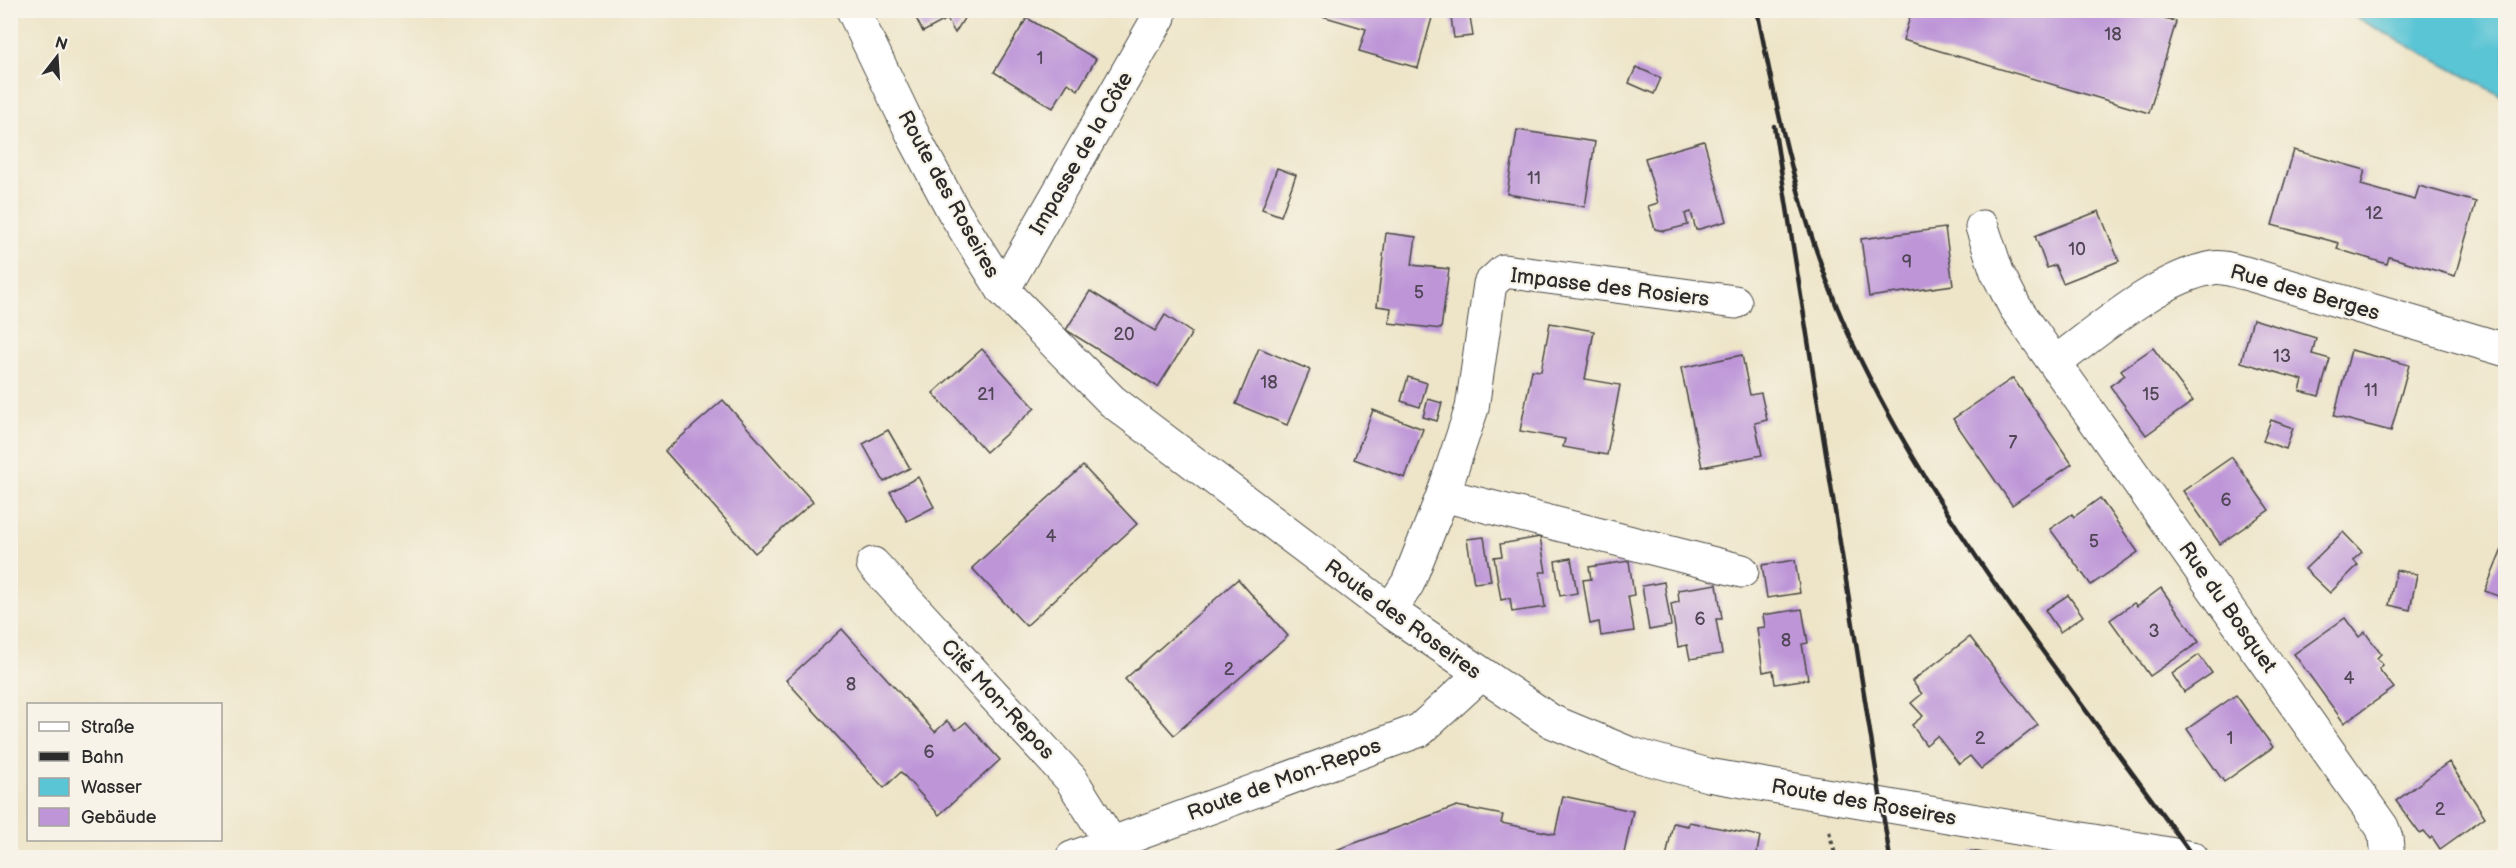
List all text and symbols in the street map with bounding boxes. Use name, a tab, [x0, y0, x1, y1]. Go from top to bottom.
house number: 18	[2104, 24, 2122, 45]
north arrow	[27, 27, 87, 87]
text: N	[52, 33, 69, 55]
house number: 1	[1037, 48, 1043, 69]
street label: Impasse de la Côte	[1025, 67, 1138, 239]
street label: Route des Roseires	[892, 106, 1005, 282]
house number: 11	[1527, 168, 1541, 189]
house number: 12	[2365, 203, 2383, 224]
house number: 10	[2068, 239, 2086, 260]
house number: 9	[1902, 252, 1912, 273]
street label: Rue des Berges	[2227, 259, 2382, 326]
street label: Impasse des Rosiers	[1509, 263, 1711, 312]
house number: 5	[1414, 282, 1424, 303]
house number: 20	[1113, 324, 1135, 345]
house number: 13	[2273, 346, 2291, 367]
house number: 18	[1260, 372, 1278, 393]
house number: 11	[2364, 380, 2378, 401]
house number: 21	[977, 384, 995, 405]
house number: 15	[2142, 384, 2160, 405]
house number: 7	[2009, 432, 2018, 453]
house number: 6	[2221, 490, 2232, 511]
house number: 4	[1046, 526, 1057, 547]
house number: 5	[2089, 531, 2099, 552]
street label: Rue du Bosquet	[2173, 537, 2282, 678]
street label: Route des Roseires	[1320, 554, 1486, 685]
house number: 6	[1695, 609, 1706, 630]
house number: 3	[2148, 621, 2160, 642]
house number: 8	[1781, 630, 1791, 651]
street label: Cité Mon-Repos	[935, 634, 1060, 765]
house number: 2	[1224, 659, 1235, 680]
house number: 4	[2344, 668, 2355, 689]
house number: 8	[846, 674, 856, 695]
legend	[27, 703, 222, 841]
text: Straße	[81, 717, 135, 738]
house number: 2	[1975, 728, 1986, 749]
house number: 1	[2227, 728, 2233, 749]
street label: Route de Mon-Repos	[1184, 733, 1384, 826]
house number: 6	[924, 742, 935, 763]
text: Bahn	[81, 747, 124, 768]
street label: Route des Roseires	[1769, 774, 1958, 831]
text: Wasser	[81, 777, 142, 798]
house number: 2	[2435, 799, 2446, 820]
text: Gebäude	[81, 807, 157, 828]

